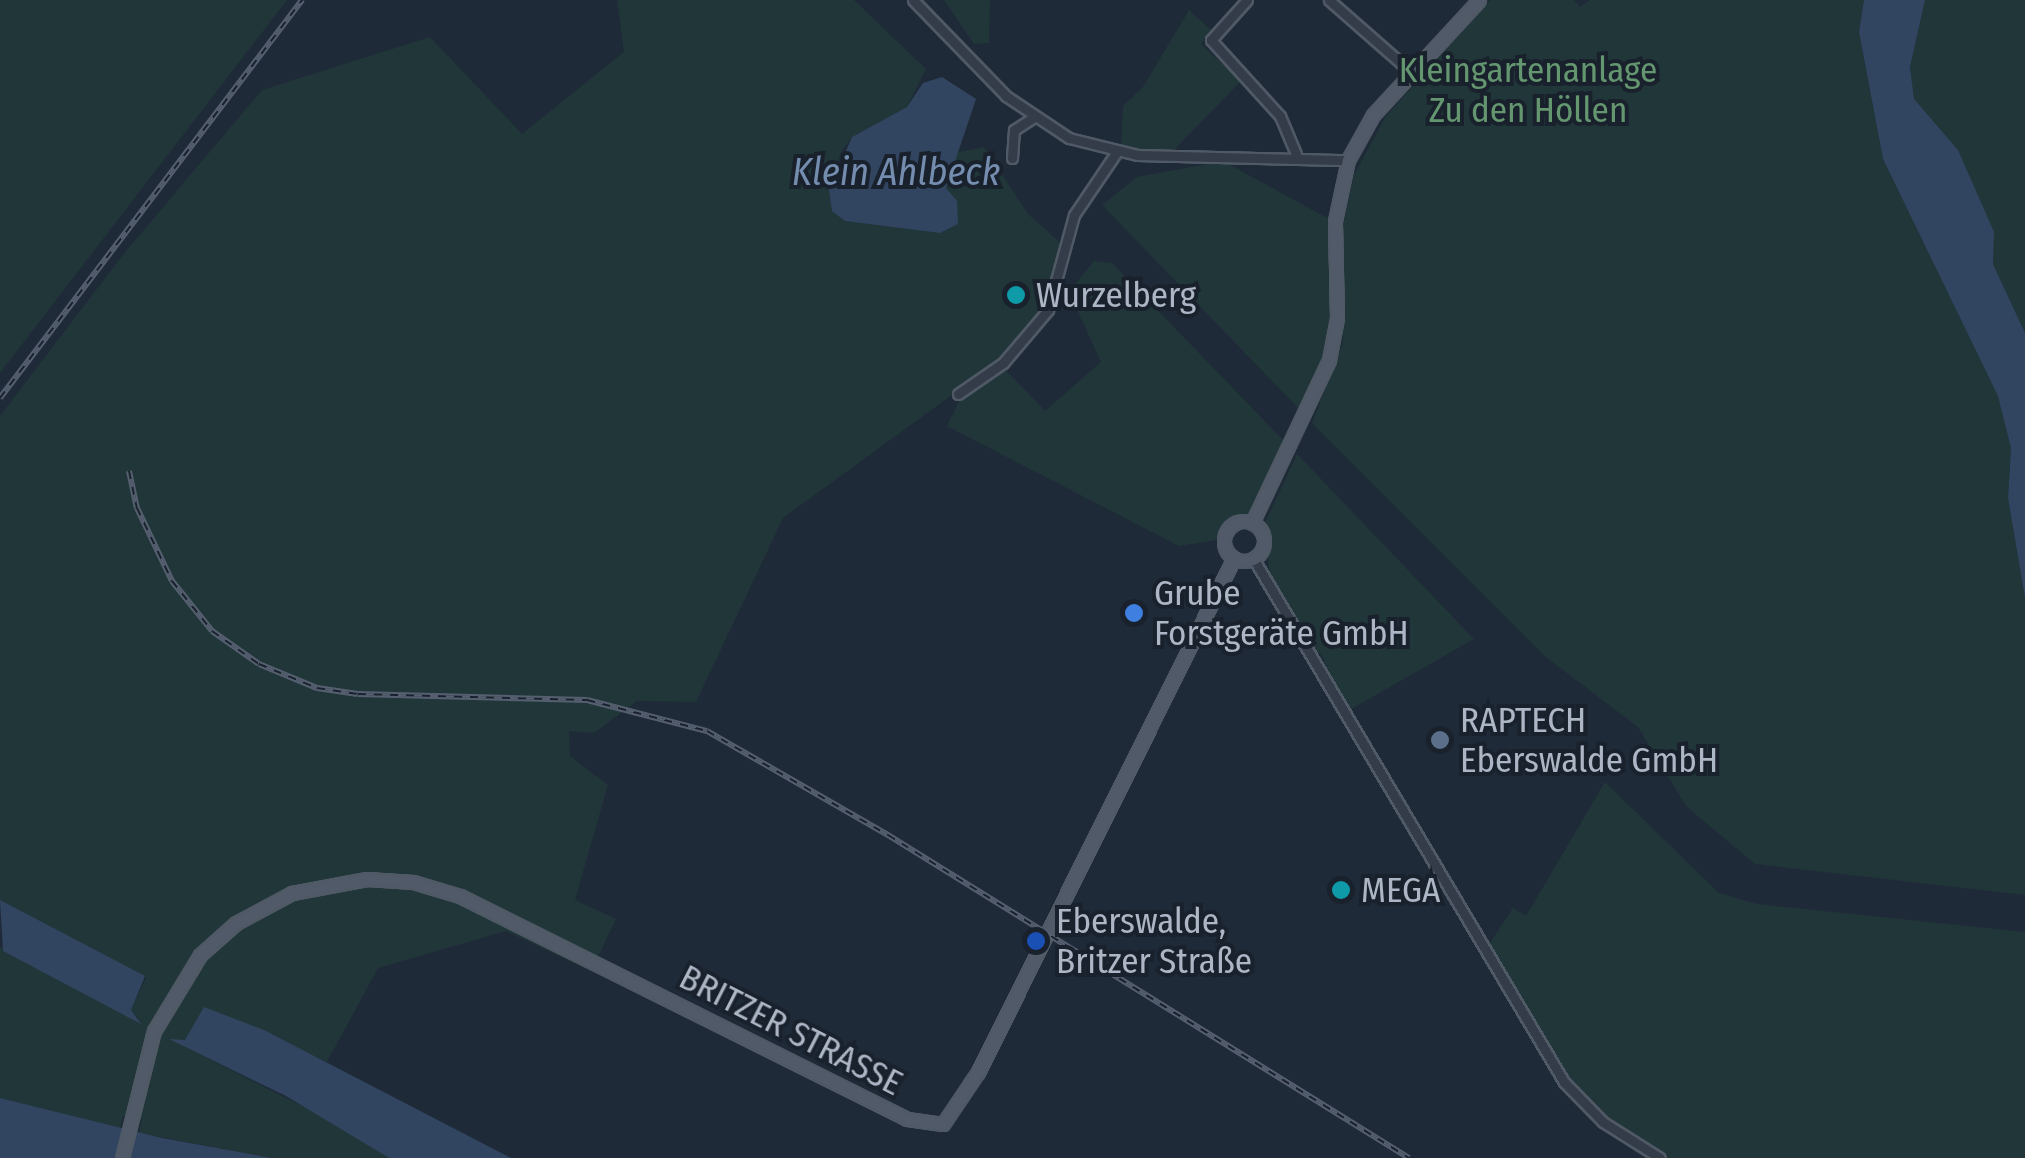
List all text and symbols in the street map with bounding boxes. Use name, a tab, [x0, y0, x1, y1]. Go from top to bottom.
park label: Kleingartenanlage Zu den Höllen	[1399, 49, 1657, 131]
water label: Klein Ahlbeck	[792, 150, 1000, 196]
place label: Wurzelberg	[1036, 274, 1196, 316]
marker: Wurzelberg	[1005, 284, 1027, 306]
place label: Grube Forstgeräte GmbH	[1154, 572, 1409, 654]
marker: Grube Forstgeräte GmbH	[1123, 602, 1145, 624]
place label: RAPTECH Eberswalde GmbH	[1460, 699, 1718, 781]
marker: RAPTECH Eberswalde GmbH	[1429, 729, 1451, 751]
place label: MEGA	[1361, 869, 1440, 911]
marker: MEGA	[1330, 879, 1352, 901]
place label: Eberswalde, Britzer Straße	[1056, 900, 1252, 982]
marker: Eberswalde, Britzer Straße	[1025, 930, 1047, 952]
street label: BRITZER STRASSE	[673, 956, 909, 1104]

